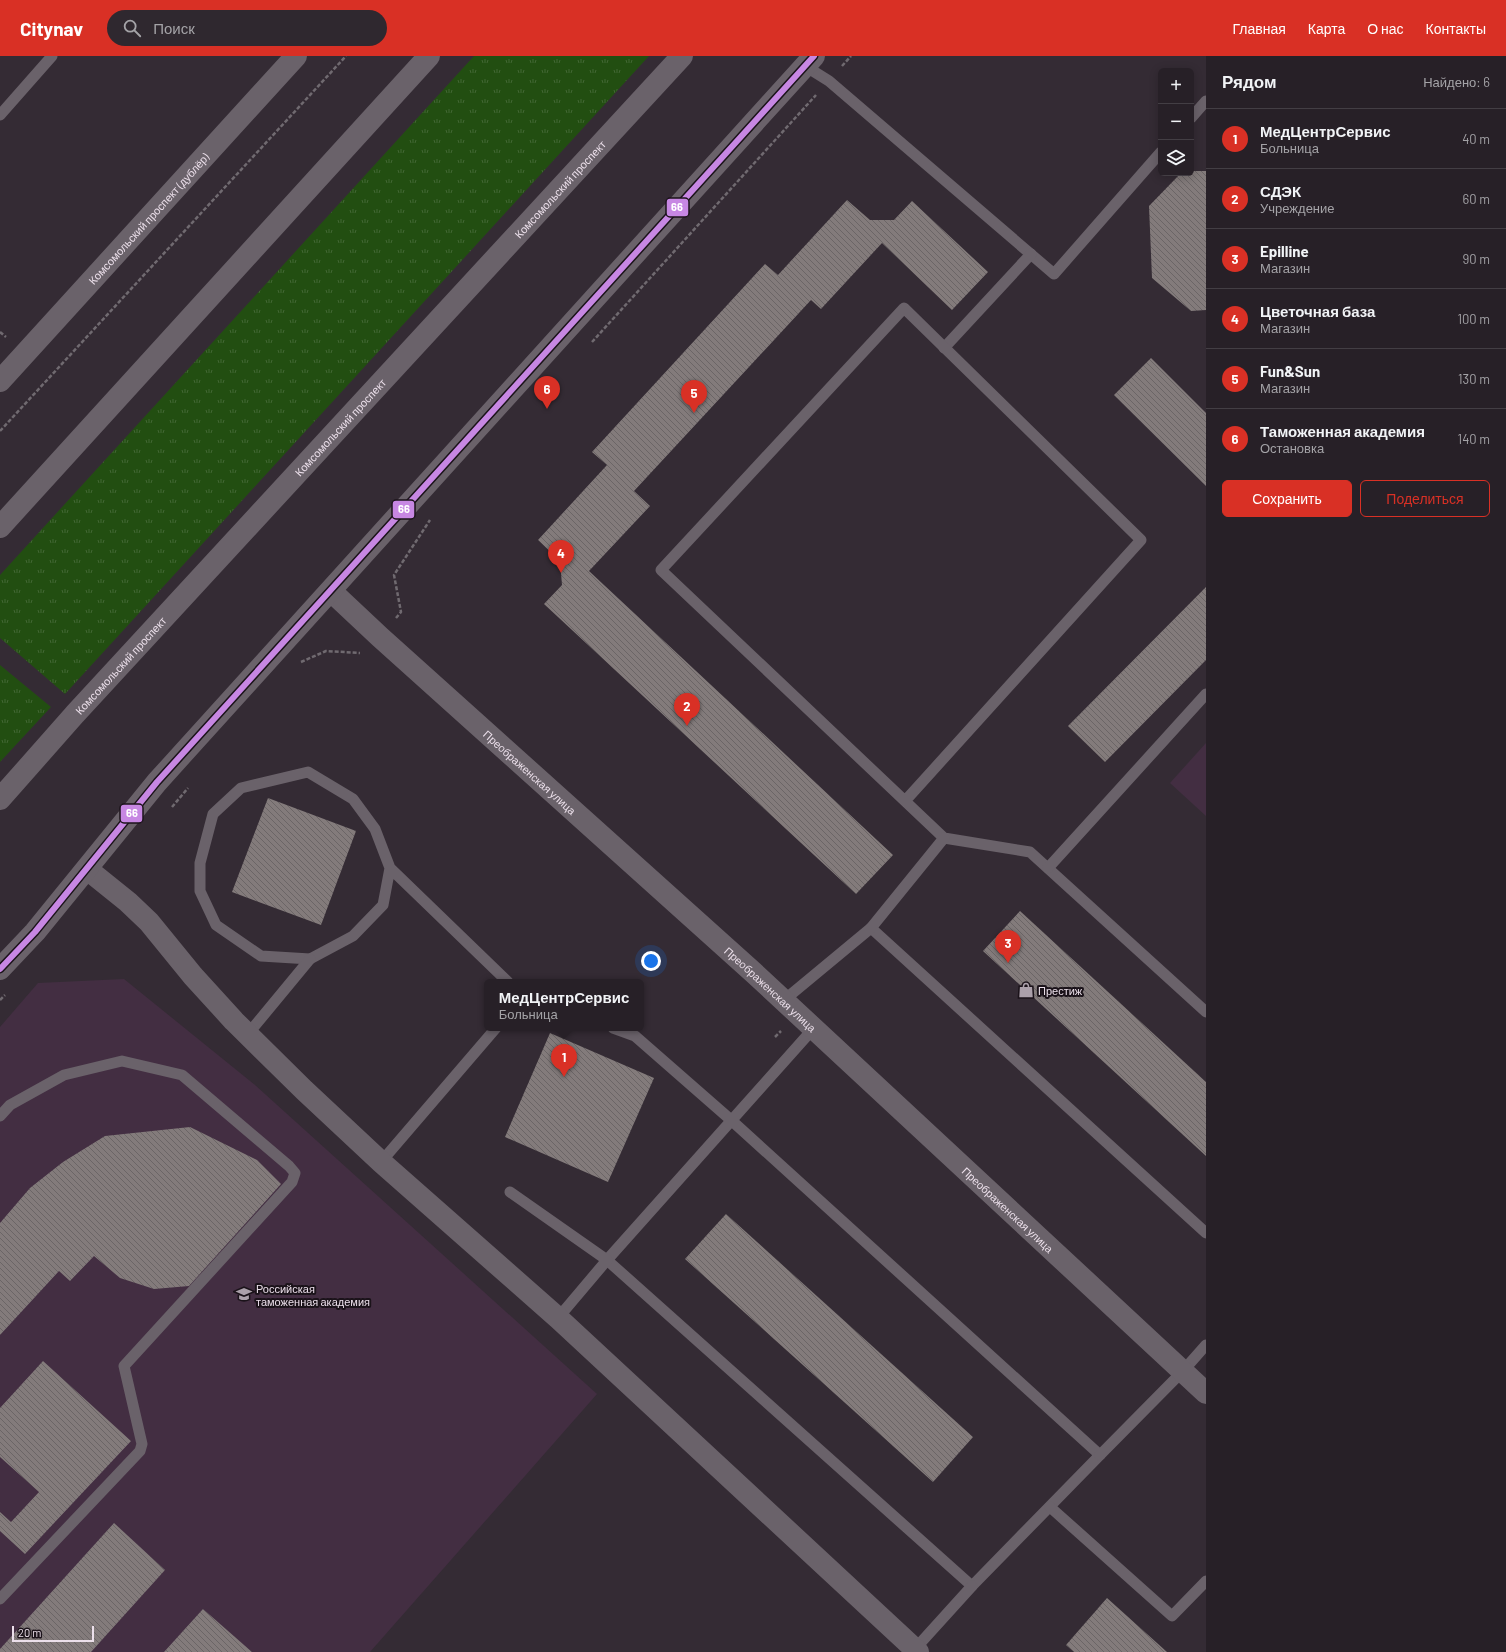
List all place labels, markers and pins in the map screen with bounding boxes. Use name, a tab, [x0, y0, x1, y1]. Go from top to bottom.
pin: 6	[534, 376, 560, 409]
pin: 5	[681, 380, 707, 413]
pin: 4	[548, 540, 574, 573]
pin: 2	[674, 693, 700, 726]
pin: 3	[995, 930, 1021, 963]
shop icon: Престиж	[1017, 981, 1035, 999]
place label: Престиж	[1038, 984, 1083, 997]
pin: 1	[551, 1044, 577, 1077]
place label: Российская таможенная академия	[256, 1282, 370, 1308]
school or university icon: Российская таможенная академия	[235, 1285, 253, 1303]

